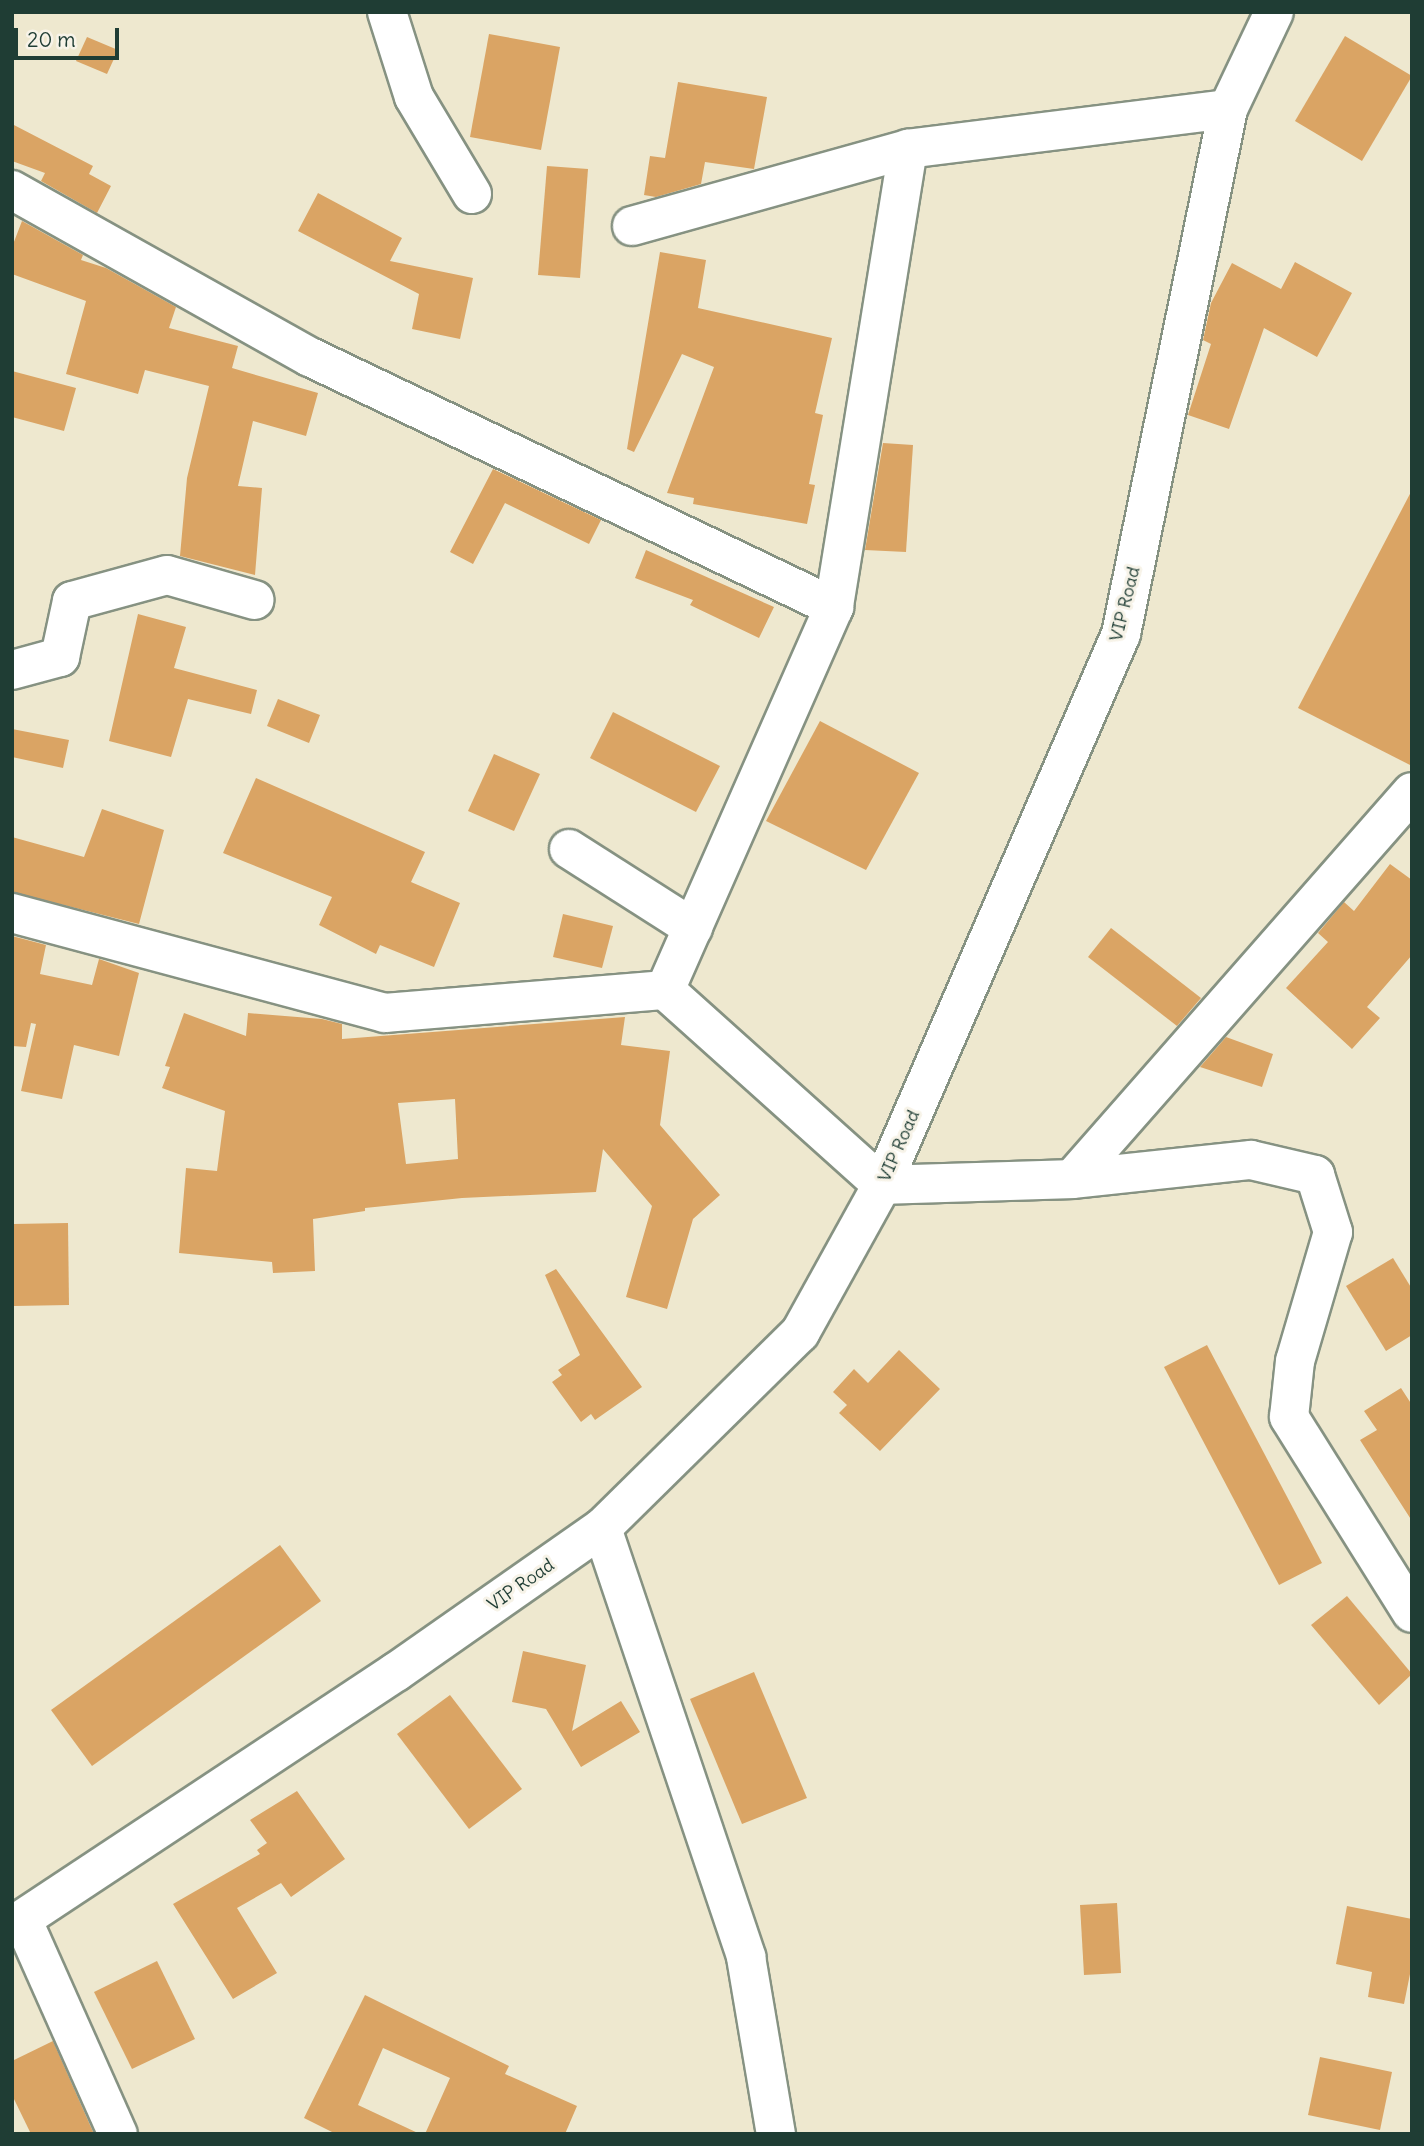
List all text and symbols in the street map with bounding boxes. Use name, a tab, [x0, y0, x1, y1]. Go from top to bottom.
scale bar	[18, 14, 122, 58]
text: 20 m	[27, 26, 76, 53]
street label: VIP Road	[1105, 564, 1145, 644]
street label: VIP Road	[874, 1107, 924, 1185]
street label: VIP Road	[484, 1554, 558, 1616]

